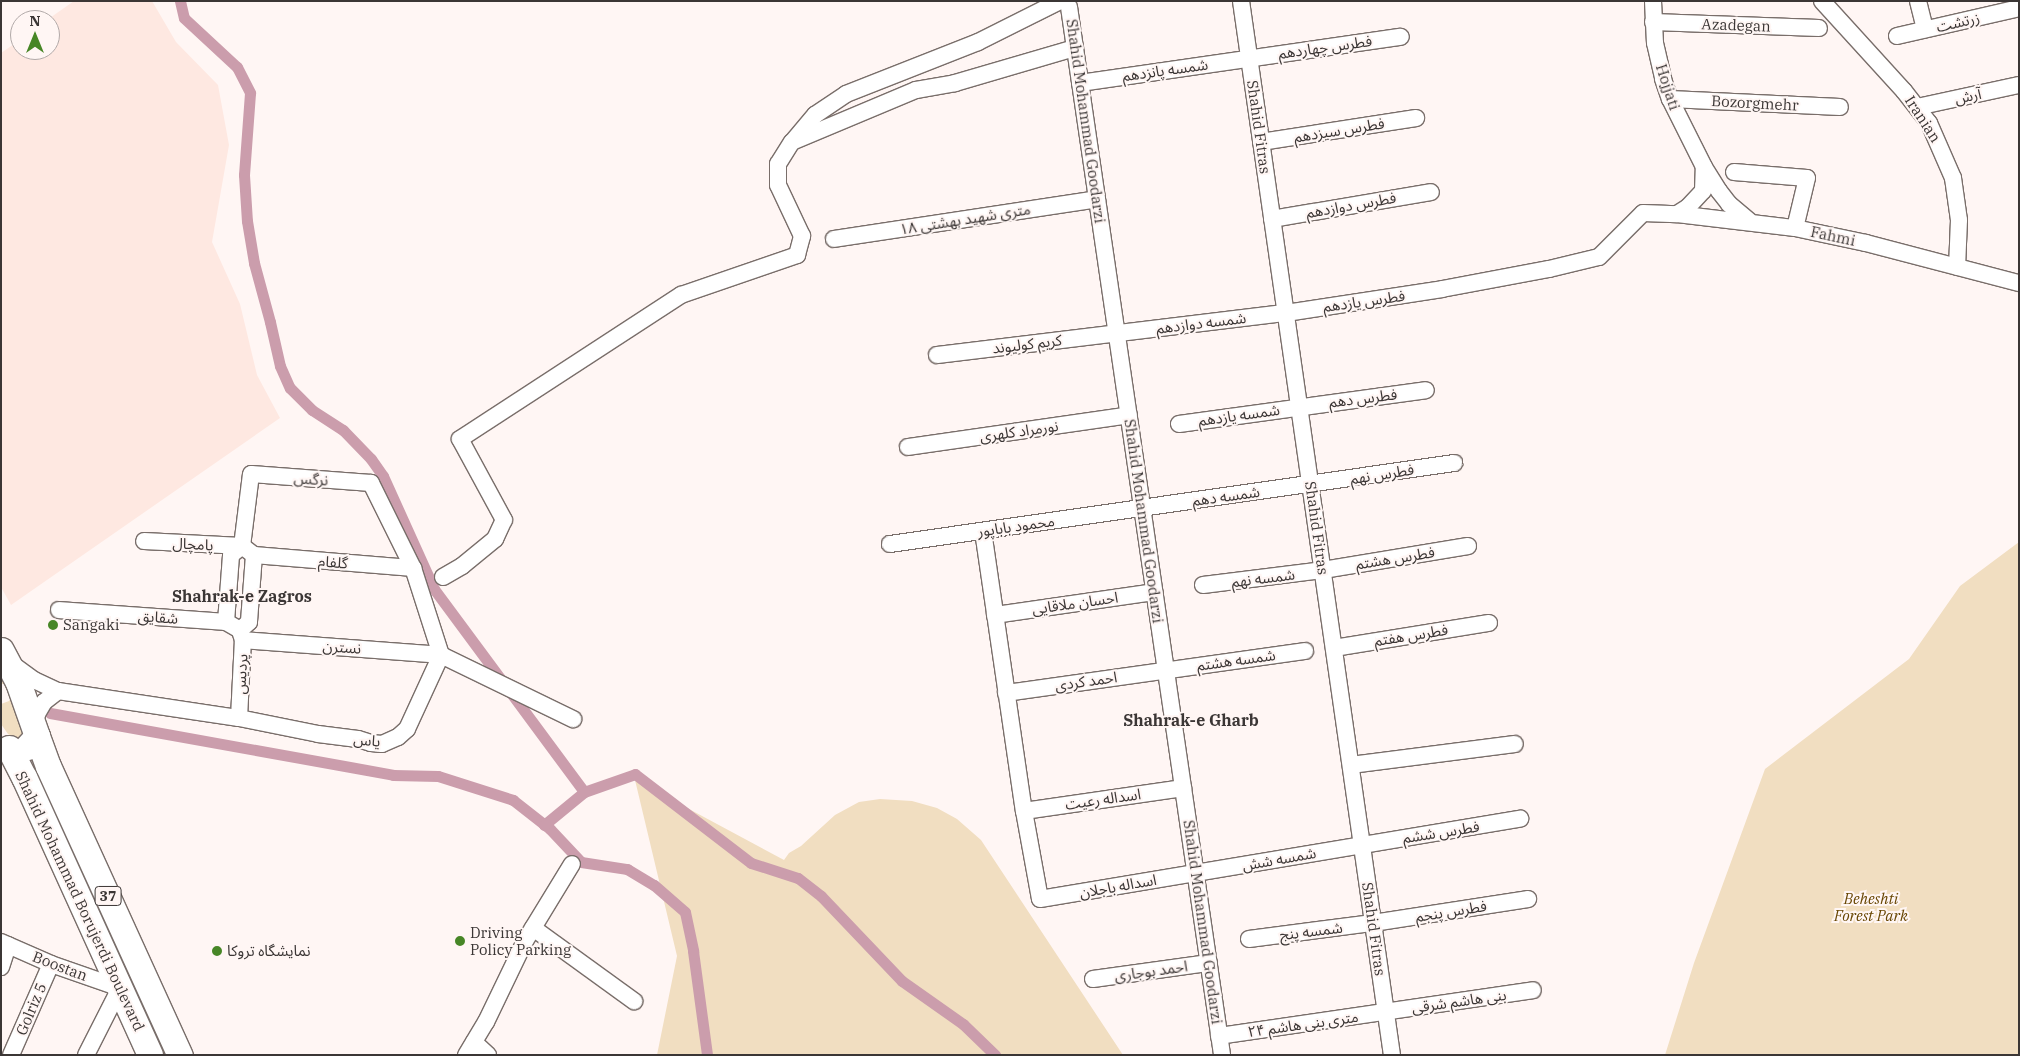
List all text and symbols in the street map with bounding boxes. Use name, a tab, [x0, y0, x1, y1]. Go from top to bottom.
street label: زرتشت	[1934, 8, 1982, 36]
north arrow	[10, 10, 60, 60]
text: N	[29, 12, 41, 30]
street label: Azadegan	[1701, 15, 1771, 35]
street label: Shahid Mohammad Goodarzi	[1063, 18, 1109, 224]
street label: فطرس چهاردهم	[1277, 32, 1373, 62]
street label: شمسه پانزدهم	[1121, 55, 1209, 85]
street label: Hojjati	[1652, 62, 1684, 112]
street label: Shahid Fitras	[1244, 79, 1274, 175]
street label: آرش	[1953, 84, 1983, 108]
street label: Bozorgmehr	[1711, 92, 1799, 114]
street label: Iranian	[1901, 92, 1945, 146]
street label: فطرس سیزدهم	[1292, 114, 1386, 146]
street label: فطرس دوازدهم	[1305, 188, 1397, 222]
street label: ۱۸ متری شهید بهشتی	[898, 200, 1032, 238]
street label: Fahmi	[1809, 222, 1857, 250]
street label: فطرس یازدهم	[1322, 286, 1406, 316]
street label: شمسه دوازدهم	[1155, 309, 1247, 337]
street label: کریم کولیوند	[991, 331, 1063, 357]
street label: فطرس دهم	[1328, 385, 1398, 411]
street label: شمسه یازدهم	[1197, 400, 1281, 430]
street label: نورمراد کلهری	[978, 417, 1060, 445]
street label: Shahid Mohammad Goodarzi	[1121, 418, 1167, 624]
street label: فطرس نهم	[1349, 460, 1415, 488]
street label: نرگس	[293, 469, 329, 489]
street label: Shahid Fitras	[1302, 480, 1332, 576]
street label: شمسه دهم	[1191, 482, 1261, 510]
street label: محمود باباپور	[976, 512, 1056, 540]
street label: پامچال	[172, 534, 214, 554]
street label: فطرس هشتم	[1354, 543, 1436, 573]
street label: گلفام	[317, 552, 349, 572]
street label: شمسه نهم	[1230, 565, 1296, 591]
district label: Shahrak-e Zagros	[172, 586, 312, 606]
street label: احسان ملاقایی	[1031, 588, 1119, 618]
street label: شقایق	[137, 607, 179, 627]
place label: Sangaki	[63, 616, 119, 634]
marker: Sangaki	[47, 619, 59, 631]
street label: فطرس هفتم	[1373, 620, 1449, 650]
street label: نسترن	[322, 637, 362, 657]
street label: شمسه هشتم	[1195, 646, 1277, 674]
street label: پردیس	[231, 653, 251, 695]
street label: احمد کردی	[1054, 668, 1118, 694]
district label: Shahrak-e Gharb	[1123, 710, 1259, 730]
street label: یاس	[353, 730, 381, 750]
street label: Shahid Mohammad Borujerdi Boulevard	[12, 768, 148, 1034]
street label: اسداله رعیت	[1064, 785, 1142, 813]
street label: فطرس ششم	[1401, 817, 1481, 847]
street label: Shahid Mohammad Goodarzi	[1180, 819, 1226, 1025]
street label: شمسه شش	[1241, 844, 1317, 874]
street label: اسداله باجلان	[1078, 870, 1158, 902]
street label: Shahid Fitras	[1359, 881, 1389, 977]
road number: 37	[94, 884, 122, 908]
park label: Beheshti Forest Park	[1834, 889, 1908, 924]
street label: فطرس پنجم	[1414, 896, 1488, 926]
street label: شمسه پنج	[1278, 918, 1344, 944]
place label: Driving Policy Parking	[470, 923, 571, 958]
marker: Driving Policy Parking	[454, 935, 466, 947]
place label: نمایشگاه تروکا	[227, 942, 311, 960]
marker: نمایشگاه تروکا	[211, 945, 223, 957]
street label: Boostan	[30, 947, 90, 985]
street label: احمد بوجاری	[1113, 957, 1189, 985]
street label: Golriz 5	[12, 980, 50, 1038]
street label: بنی هاشم شرقی	[1411, 985, 1507, 1017]
street label: ۲۴ متری بنی هاشم	[1246, 1007, 1360, 1041]

